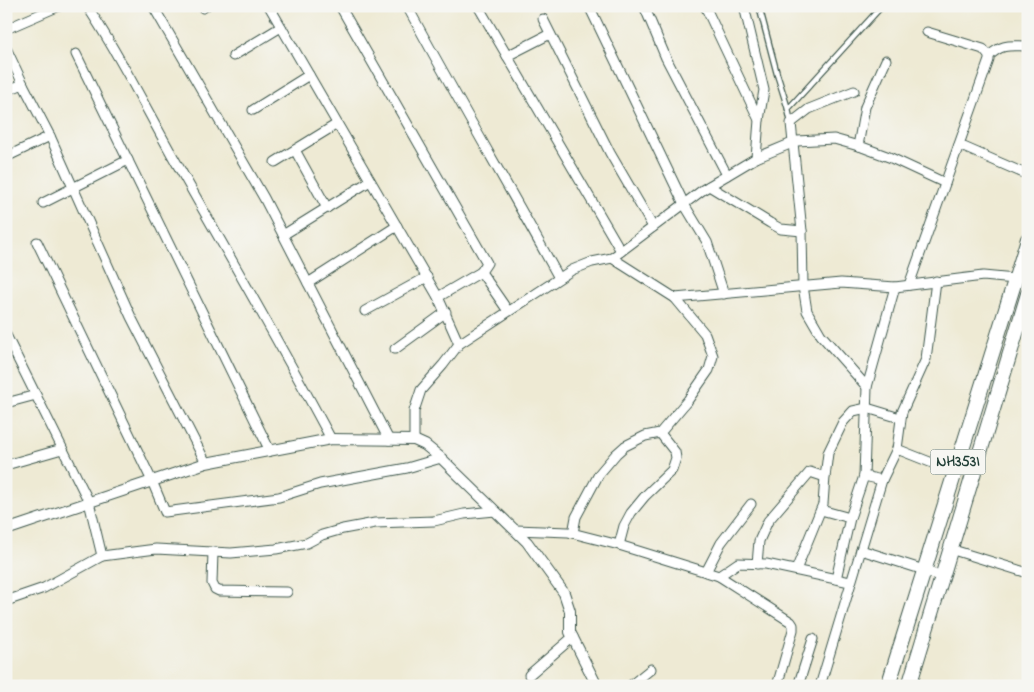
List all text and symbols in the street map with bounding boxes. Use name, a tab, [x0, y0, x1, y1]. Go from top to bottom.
road number: NH353I	[930, 450, 986, 474]

